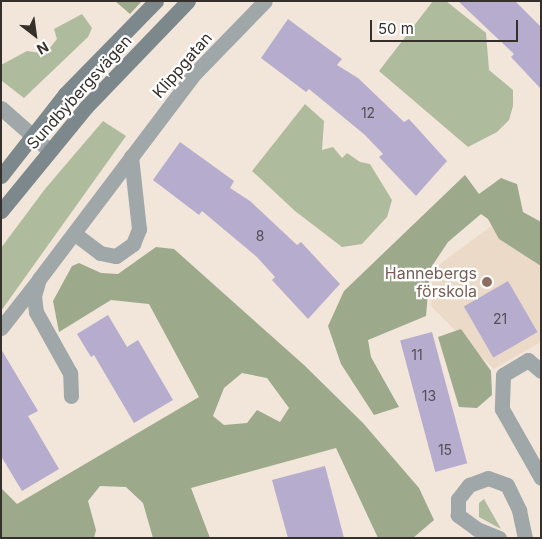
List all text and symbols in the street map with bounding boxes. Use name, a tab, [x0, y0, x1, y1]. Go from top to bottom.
north arrow	[10, 10, 60, 60]
scale bar	[372, 10, 520, 42]
text: 50 m	[378, 19, 414, 38]
street label: Klippgatan	[148, 28, 216, 102]
street label: Sundbybergsvägen	[23, 31, 135, 153]
text: N	[34, 38, 52, 58]
house number: 12	[361, 105, 375, 121]
house number: 8	[256, 228, 264, 244]
place label: Hannebergs förskola	[385, 263, 477, 301]
marker: Hannebergs förskola	[481, 276, 493, 288]
house number: 21	[493, 311, 507, 327]
house number: 11	[411, 347, 423, 363]
house number: 13	[422, 388, 436, 404]
house number: 15	[438, 442, 452, 458]

